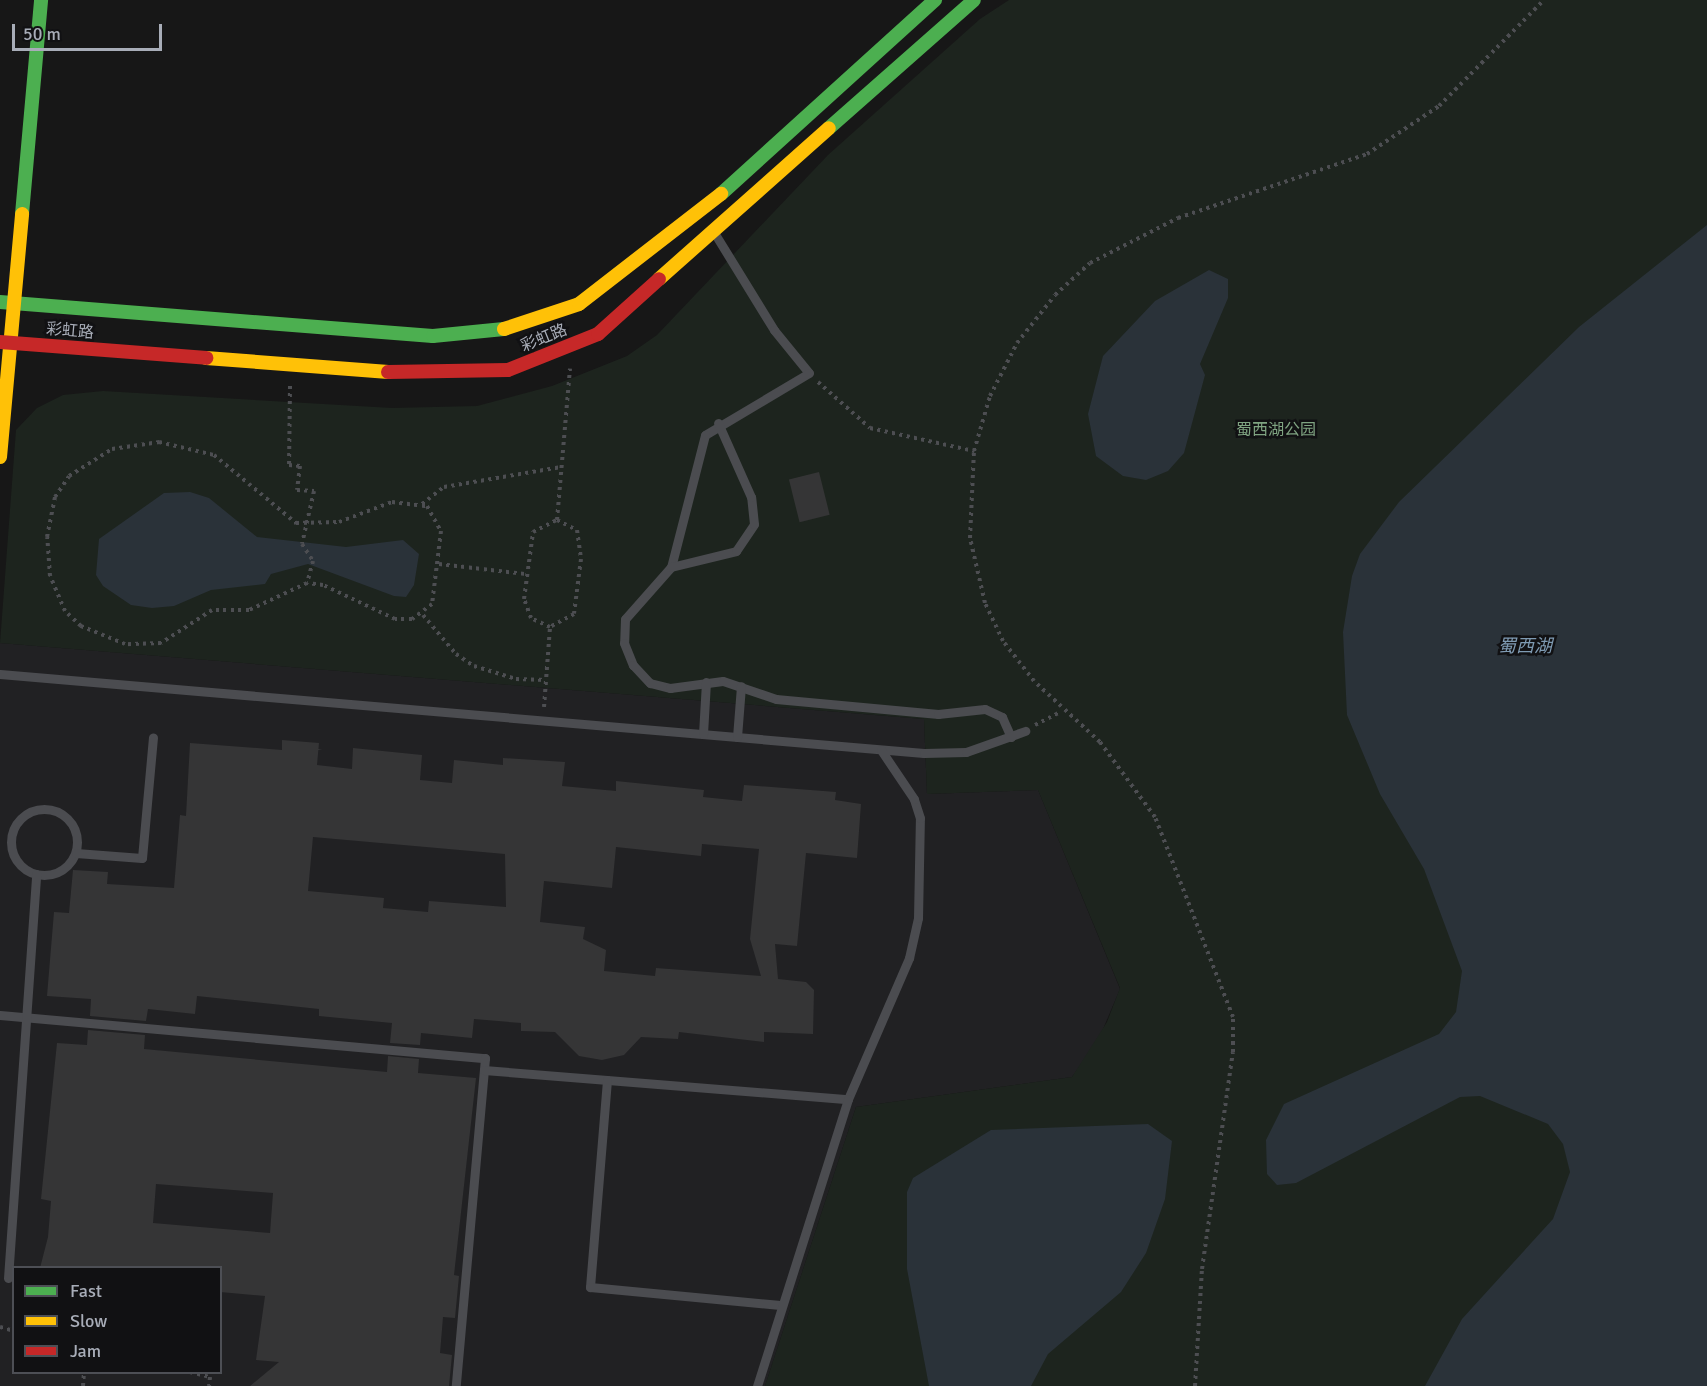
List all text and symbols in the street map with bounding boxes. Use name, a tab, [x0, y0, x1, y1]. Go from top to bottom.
scale bar	[15, 12, 165, 50]
text: 50 m	[23, 23, 61, 45]
street label: 彩虹路	[45, 319, 95, 343]
street label: 彩虹路	[518, 320, 570, 356]
park label: 蜀西湖公园	[1236, 420, 1316, 440]
water label: 蜀西湖	[1498, 635, 1552, 657]
legend	[12, 1266, 222, 1374]
text: Fast	[70, 1280, 102, 1302]
text: Slow	[70, 1310, 107, 1332]
text: Jam	[70, 1340, 101, 1362]

